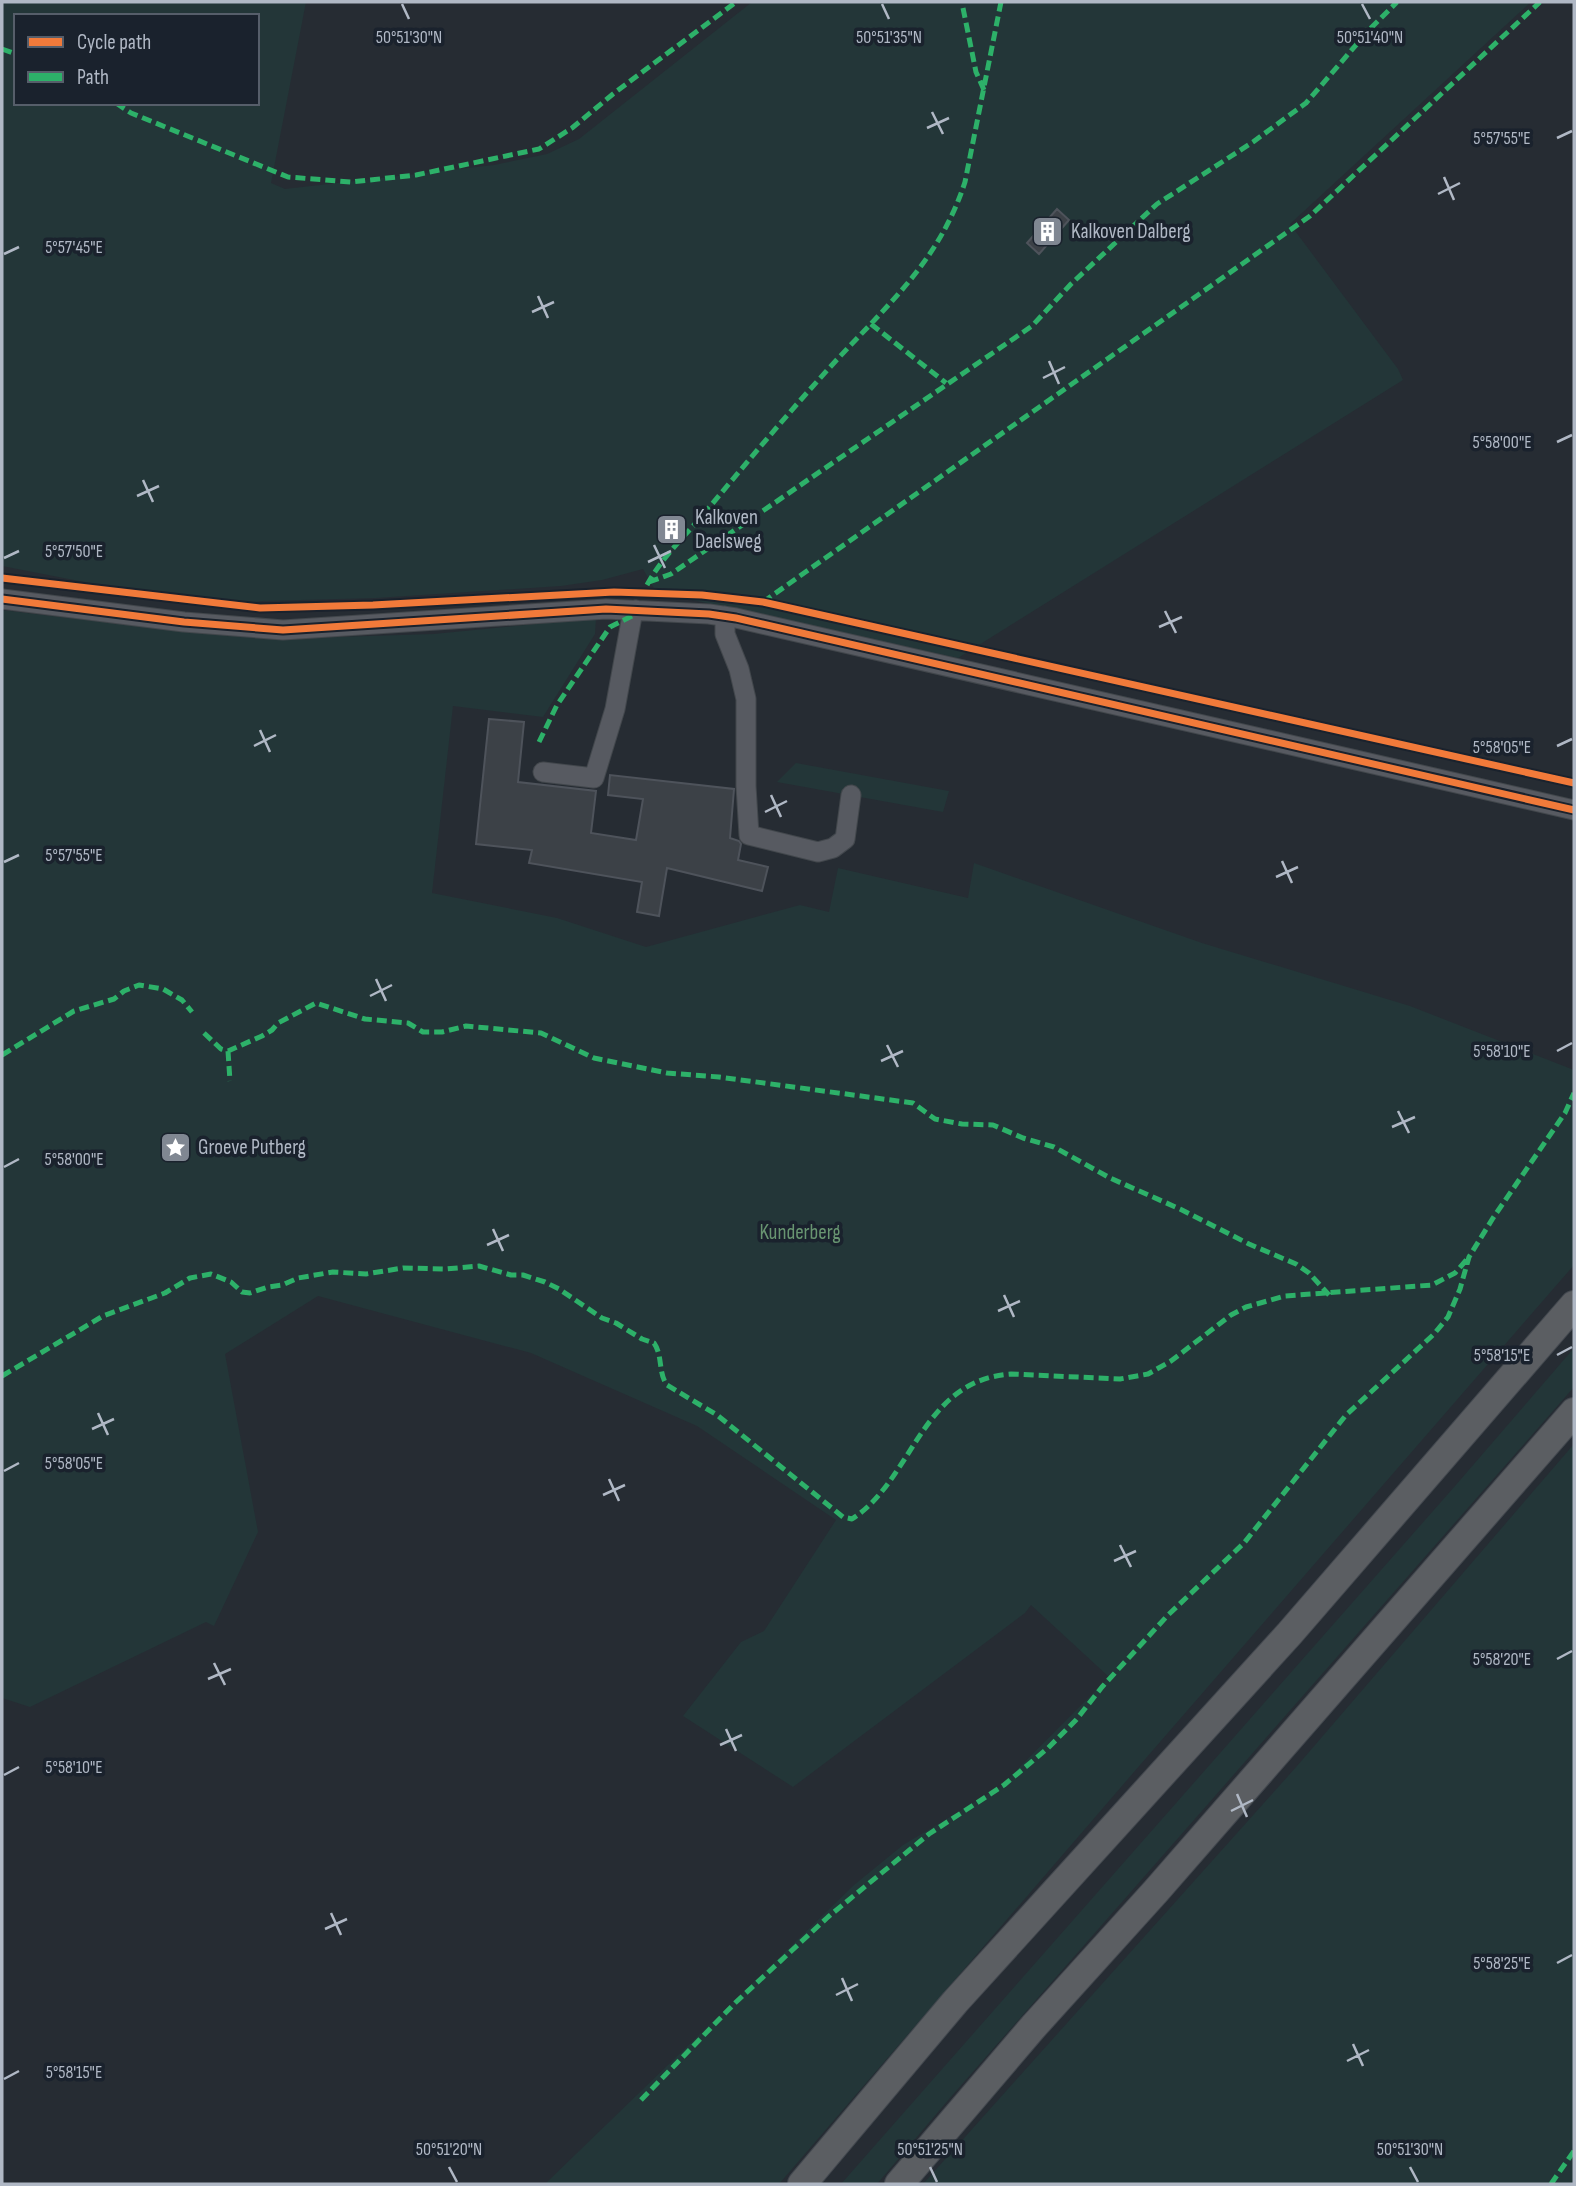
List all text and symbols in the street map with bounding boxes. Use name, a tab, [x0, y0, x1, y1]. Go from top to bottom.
legend	[14, 14, 259, 105]
text: 50°51'30"N	[376, 27, 442, 48]
text: 50°51'35"N	[856, 27, 922, 48]
text: 50°51'40"N	[1337, 27, 1403, 48]
text: Cycle path	[77, 30, 151, 55]
text: Path	[77, 65, 109, 90]
text: 5°57'55"E	[1473, 128, 1531, 149]
building icon: Kalkoven Dalberg	[1031, 214, 1065, 248]
place label: Kalkoven Dalberg	[1071, 219, 1191, 244]
text: 5°57'45"E	[45, 237, 103, 258]
text: 5°58'00"E	[1472, 432, 1532, 453]
place label: Kalkoven Daelsweg	[695, 505, 762, 554]
building icon: Kalkoven Daelsweg	[655, 512, 689, 546]
text: 5°57'50"E	[45, 541, 103, 562]
text: 5°58'05"E	[1473, 737, 1531, 758]
text: 5°57'55"E	[45, 845, 103, 866]
text: 5°58'10"E	[1473, 1041, 1531, 1062]
place icon: Groeve Putberg	[158, 1130, 192, 1164]
place label: Groeve Putberg	[198, 1135, 306, 1160]
text: 5°58'00"E	[44, 1149, 104, 1170]
park label: Kunderberg	[759, 1220, 841, 1245]
text: 5°58'15"E	[1474, 1345, 1530, 1366]
text: 5°58'05"E	[45, 1453, 103, 1474]
text: 5°58'20"E	[1473, 1649, 1531, 1670]
text: 5°58'10"E	[45, 1757, 103, 1778]
text: 5°58'25"E	[1473, 1953, 1531, 1974]
text: 5°58'15"E	[46, 2062, 102, 2083]
text: 50°51'20"N	[416, 2139, 482, 2160]
text: 50°51'25"N	[897, 2139, 963, 2160]
text: 50°51'30"N	[1377, 2139, 1443, 2160]

